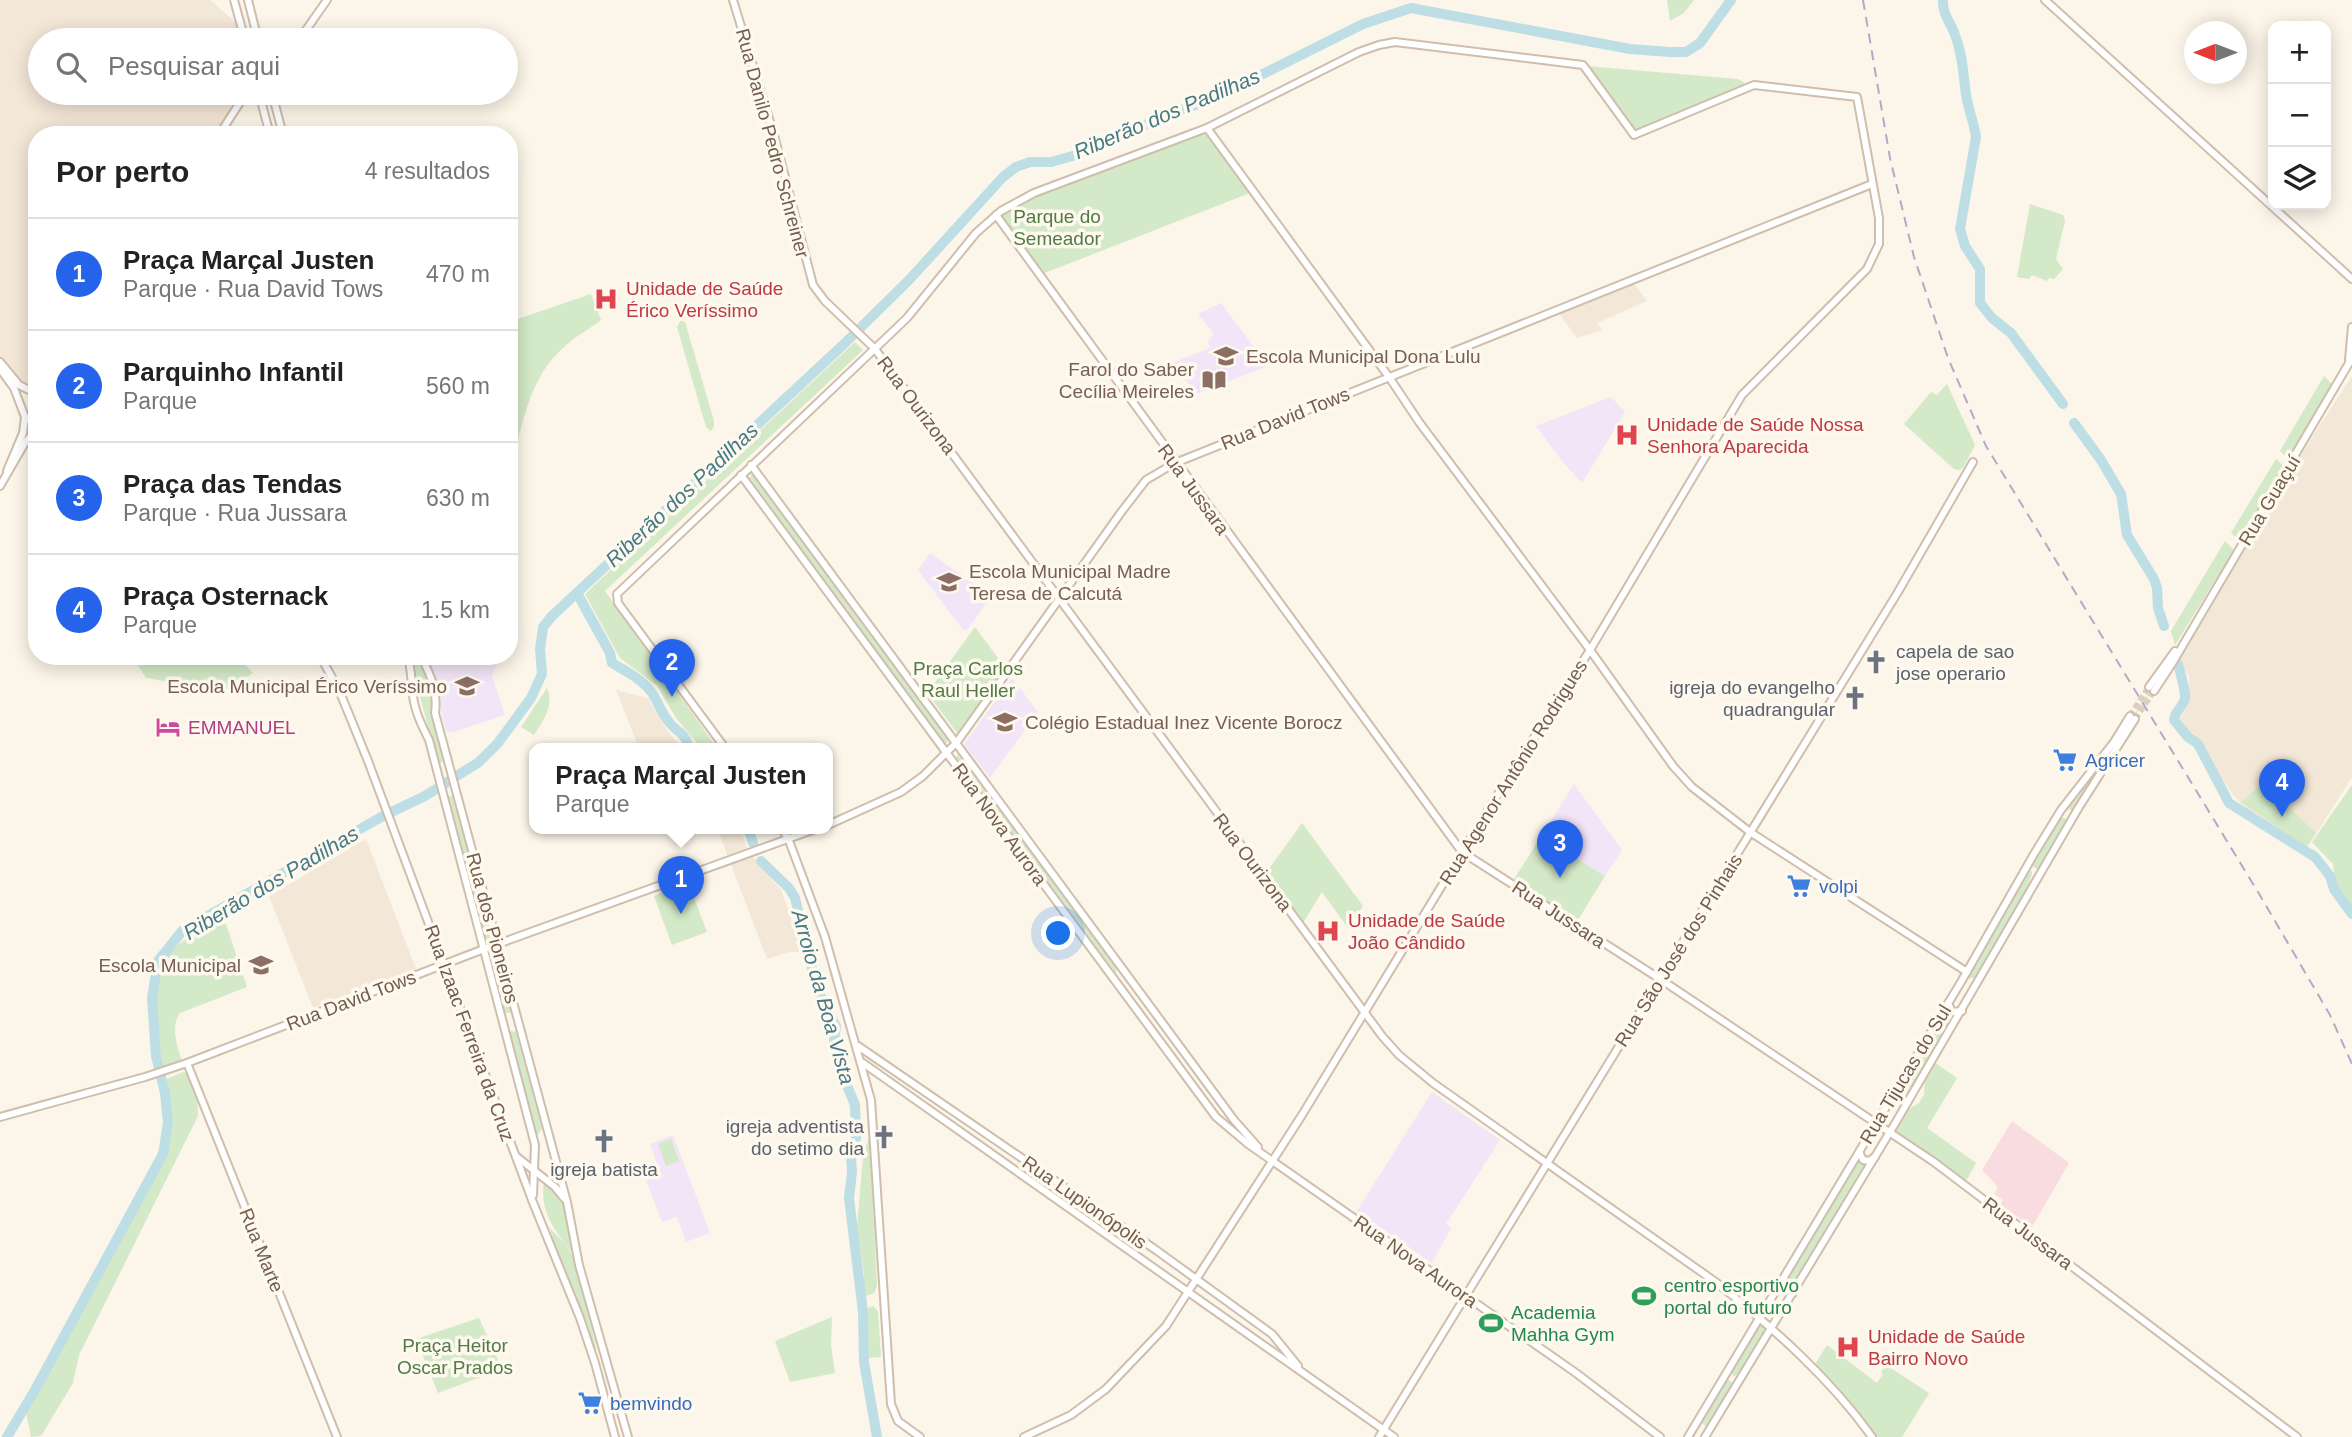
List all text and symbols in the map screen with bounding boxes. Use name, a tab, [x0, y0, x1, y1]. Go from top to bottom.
north arrow	[2184, 21, 2247, 84]
map controls	[2268, 21, 2331, 210]
button: +	[2268, 21, 2331, 84]
street label: Rua Danilo Pedro Schreiner	[732, 26, 813, 261]
search box	[28, 28, 518, 105]
icon: search	[52, 48, 90, 86]
text: Pesquisar aqui	[108, 51, 280, 81]
water label: Riberão dos Padilhas	[1070, 64, 1264, 163]
button: −	[2268, 84, 2331, 147]
button: layers	[2268, 147, 2331, 210]
text: Por perto	[56, 155, 189, 188]
text: 4 resultados	[365, 158, 490, 184]
park label: Parque do Semeador	[1013, 206, 1101, 249]
text: Praça Marçal Justen	[123, 245, 374, 275]
text: 1	[73, 261, 85, 287]
text: 470 m	[426, 261, 490, 287]
text: Parque · Rua David Tows	[123, 276, 383, 302]
place label: Unidade de Saúde Érico Veríssimo	[626, 278, 783, 321]
hospital icon: Unidade de Saúde Érico Veríssimo	[592, 285, 620, 313]
school or university icon: Escola Municipal Dona Lulu	[1212, 342, 1240, 370]
place label: Escola Municipal Dona Lulu	[1246, 346, 1480, 367]
street label: Rua Ourizona	[873, 352, 961, 459]
text: Parquinho Infantil	[123, 357, 344, 387]
place label: Farol do Saber Cecília Meireles	[1059, 359, 1195, 402]
library icon: Farol do Saber Cecília Meireles	[1200, 366, 1228, 394]
text: 2	[73, 373, 85, 399]
text: 560 m	[426, 373, 490, 399]
street label: Rua David Tows	[1218, 383, 1353, 454]
text: Parque	[123, 388, 197, 414]
place label: Unidade de Saúde Nossa Senhora Aparecida	[1647, 414, 1864, 457]
water label: Riberão dos Padilhas	[601, 418, 763, 571]
hospital icon: Unidade de Saúde Nossa Senhora Aparecida	[1613, 421, 1641, 449]
street label: Rua Jussara	[1154, 440, 1234, 539]
street label: Rua Guaçuí	[2234, 451, 2305, 549]
text: Praça das Tendas	[123, 469, 342, 499]
text: 3	[73, 485, 85, 511]
text: 630 m	[426, 485, 490, 511]
text: Parque · Rua Jussara	[123, 500, 347, 526]
place label: Escola Municipal Madre Teresa de Calcutá	[969, 561, 1171, 604]
school or university icon: Escola Municipal Madre Teresa de Calcutá	[935, 568, 963, 596]
text: Praça Osternack	[123, 581, 328, 611]
text: 4	[73, 597, 85, 623]
text: 1.5 km	[421, 597, 490, 623]
text: Parque	[123, 612, 197, 638]
pin: 2	[649, 639, 695, 697]
place label: capela de sao jose operario	[1895, 641, 2014, 684]
church icon: capela de sao jose operario	[1862, 648, 1890, 676]
street label: Rua Agenor Antônio Rodrigues	[1435, 656, 1591, 888]
park label: Praça Carlos Raul Heller	[913, 658, 1023, 701]
school or university icon: Escola Municipal Érico Veríssimo	[453, 672, 481, 700]
place label: Escola Municipal Érico Veríssimo	[167, 676, 447, 697]
place label: igreja do evangelho quadrangular	[1669, 677, 1836, 720]
church icon: igreja do evangelho quadrangular	[1841, 684, 1869, 712]
school or university icon: Colégio Estadual Inez Vicente Borocz	[991, 708, 1019, 736]
place label: Colégio Estadual Inez Vicente Borocz	[1025, 712, 1343, 733]
hotel icon: EMMANUEL	[154, 713, 182, 741]
place label: EMMANUEL	[188, 717, 296, 738]
popup	[529, 743, 833, 834]
supermarket icon: Agricer	[2051, 746, 2079, 774]
place label: Agricer	[2085, 750, 2146, 771]
street label: Rua Nova Aurora	[948, 759, 1051, 890]
pin: 4	[2259, 759, 2305, 817]
text: Praça Marçal Justen	[555, 760, 807, 790]
text: Parque	[555, 791, 629, 817]
street label: Rua Ourizona	[1209, 809, 1297, 916]
pin: 3	[1537, 820, 1583, 878]
water label: Riberão dos Padilhas	[179, 821, 363, 944]
street label: Rua dos Pioneiros	[462, 850, 523, 1006]
street label: Rua São José dos Pinhais	[1610, 850, 1746, 1050]
pin: 1	[658, 856, 704, 914]
supermarket icon: volpi	[1785, 872, 1813, 900]
place label: volpi	[1819, 876, 1858, 897]
street label: Rua Jussara	[1508, 877, 1610, 953]
water label: Arroio da Boa Vista	[787, 905, 859, 1087]
place label: Unidade de Saúde João Cândido	[1348, 910, 1505, 953]
your location	[1041, 916, 1075, 950]
hospital icon: Unidade de Saúde João Cândido	[1314, 917, 1342, 945]
street label: Rua Izaac Ferreira da Cruz	[420, 922, 519, 1144]
school or university icon: Escola Municipal	[247, 951, 275, 979]
place label: Escola Municipal	[98, 955, 241, 976]
street label: Rua David Tows	[283, 966, 419, 1035]
street label: Rua Tijucas do Sul	[1856, 1001, 1955, 1148]
place label: igreja adventista do setimo dia	[726, 1116, 864, 1159]
church icon: igreja adventista do setimo dia	[870, 1123, 898, 1151]
church icon: igreja batista	[590, 1127, 618, 1155]
street label: Rua Lupionópolis	[1019, 1152, 1151, 1253]
place label: igreja batista	[550, 1159, 658, 1180]
street label: Rua Jussara	[1979, 1193, 2077, 1274]
street label: Rua Marte	[235, 1205, 288, 1295]
street label: Rua Nova Aurora	[1350, 1211, 1482, 1312]
place label: centro esportivo portal do futuro	[1664, 1275, 1799, 1318]
sports icon: centro esportivo portal do futuro	[1630, 1282, 1658, 1310]
place label: Academia Mahha Gym	[1511, 1302, 1614, 1345]
sports icon: Academia Mahha Gym	[1477, 1309, 1505, 1337]
place label: Unidade de Saúde Bairro Novo	[1868, 1326, 2025, 1369]
hospital icon: Unidade de Saúde Bairro Novo	[1834, 1333, 1862, 1361]
park label: Praça Heitor Oscar Prados	[397, 1335, 513, 1378]
supermarket icon: bemvindo	[576, 1389, 604, 1417]
place label: bemvindo	[610, 1393, 692, 1414]

